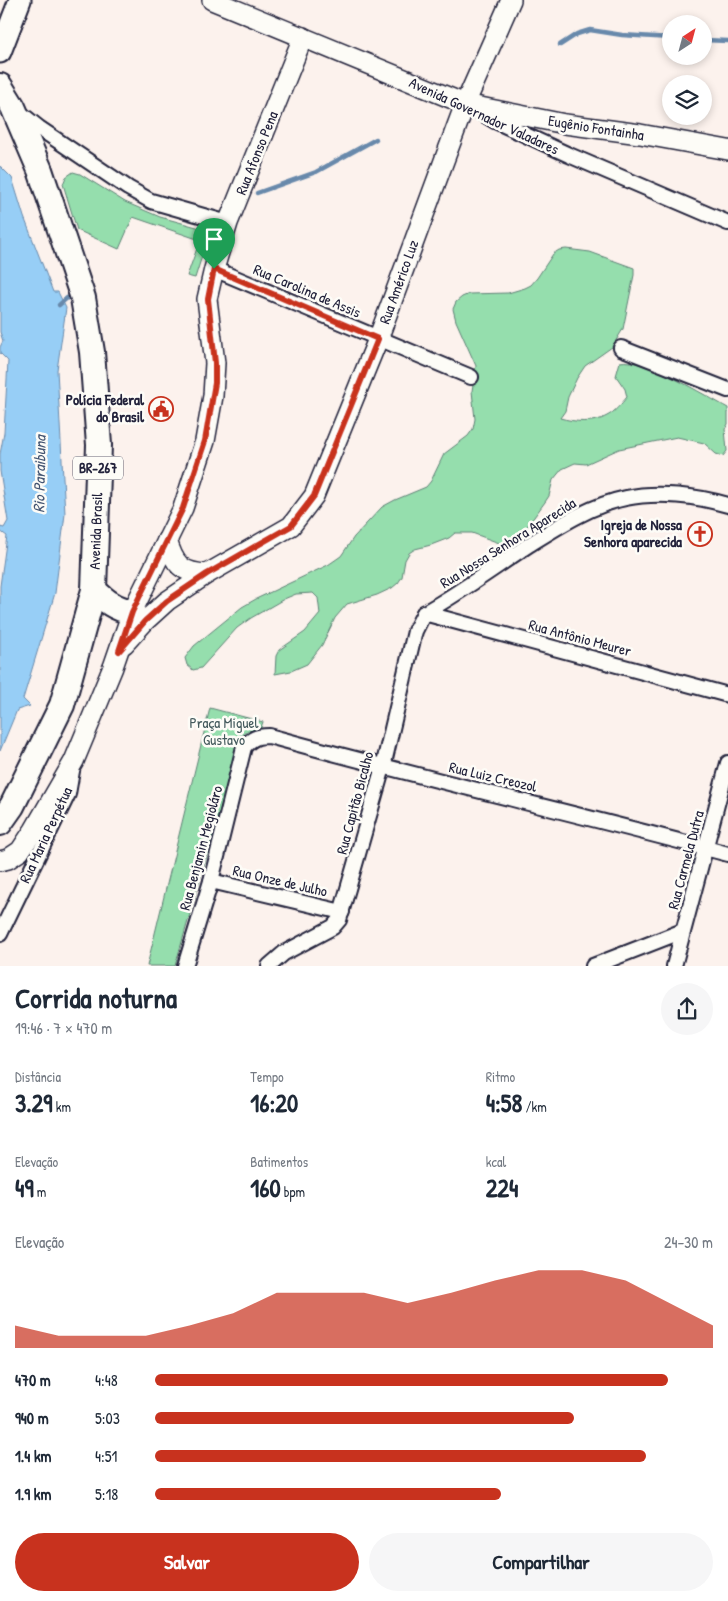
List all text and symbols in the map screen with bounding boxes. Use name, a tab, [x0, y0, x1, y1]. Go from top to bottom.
north arrow	[662, 15, 712, 65]
map controls	[662, 15, 712, 125]
street label: Avenida Governador Valadares	[406, 72, 563, 160]
button: layers	[662, 75, 712, 125]
street label: Rua Afonso Pena	[230, 108, 283, 198]
street label: Eugênio Fontainha	[547, 110, 646, 145]
pin	[193, 218, 235, 269]
icon: arrive	[200, 225, 228, 253]
street label: Rua Américo Luz	[374, 236, 424, 327]
street label: Rua Carolina de Assis	[250, 258, 364, 323]
place label: Polícia Federal do Brasil	[66, 389, 145, 427]
public building icon: Polícia Federal do Brasil	[148, 396, 174, 422]
water label: Rio Paraibuna	[27, 433, 51, 513]
road number: BR-267	[73, 456, 123, 479]
street label: Avenida Brasil	[84, 492, 107, 570]
street label: Rua Nossa Senhora Aparecida	[436, 492, 580, 593]
place label: Igreja de Nossa Senhora aparecida	[584, 514, 682, 553]
church icon: Igreja de Nossa Senhora aparecida	[687, 521, 713, 547]
street label: Rua Antônio Meurer	[526, 614, 634, 661]
park label: Praça Miguel Gustavo	[190, 712, 258, 750]
street label: Rua Capitão Bicalho	[331, 749, 378, 857]
street label: Rua Luiz Creozol	[447, 756, 539, 797]
street label: Rua Maria Perpétua	[14, 783, 77, 886]
street label: Rua Benjamin Megioláro	[174, 783, 227, 913]
street label: Rua Carmela Dutra	[662, 808, 709, 912]
street label: Rua Onze de Julho	[231, 859, 329, 902]
text: Corrida noturna	[15, 979, 177, 1017]
button: share	[661, 983, 713, 1035]
text: 19:46 · 7 × 470 m	[15, 1017, 112, 1039]
text: Distância	[15, 1067, 61, 1086]
text: Tempo	[250, 1067, 284, 1086]
text: Ritmo	[486, 1067, 515, 1086]
text: 3.29	[15, 1086, 52, 1120]
text: 16:20	[250, 1086, 298, 1120]
text: 4:58	[486, 1086, 522, 1120]
text: km	[52, 1097, 71, 1116]
text: /km	[522, 1097, 547, 1116]
text: Elevação	[15, 1152, 58, 1171]
text: Batimentos	[250, 1152, 308, 1171]
text: kcal	[486, 1152, 506, 1171]
text: 49	[15, 1171, 34, 1205]
text: 160	[250, 1171, 281, 1205]
text: 224	[486, 1171, 518, 1205]
text: m	[34, 1182, 46, 1201]
text: bpm	[281, 1182, 305, 1201]
text: Elevação	[15, 1231, 64, 1253]
text: 24–30 m	[664, 1231, 713, 1253]
text: 470 m	[15, 1369, 51, 1391]
text: 4:48	[95, 1369, 118, 1391]
text: 940 m	[15, 1407, 49, 1429]
text: 5:03	[95, 1407, 120, 1429]
text: 1.4 km	[15, 1445, 51, 1467]
text: 4:51	[95, 1445, 117, 1467]
text: 1.9 km	[15, 1483, 51, 1505]
text: 5:18	[95, 1483, 118, 1505]
button: Salvar	[15, 1533, 359, 1591]
button: Compartilhar	[369, 1533, 713, 1591]

